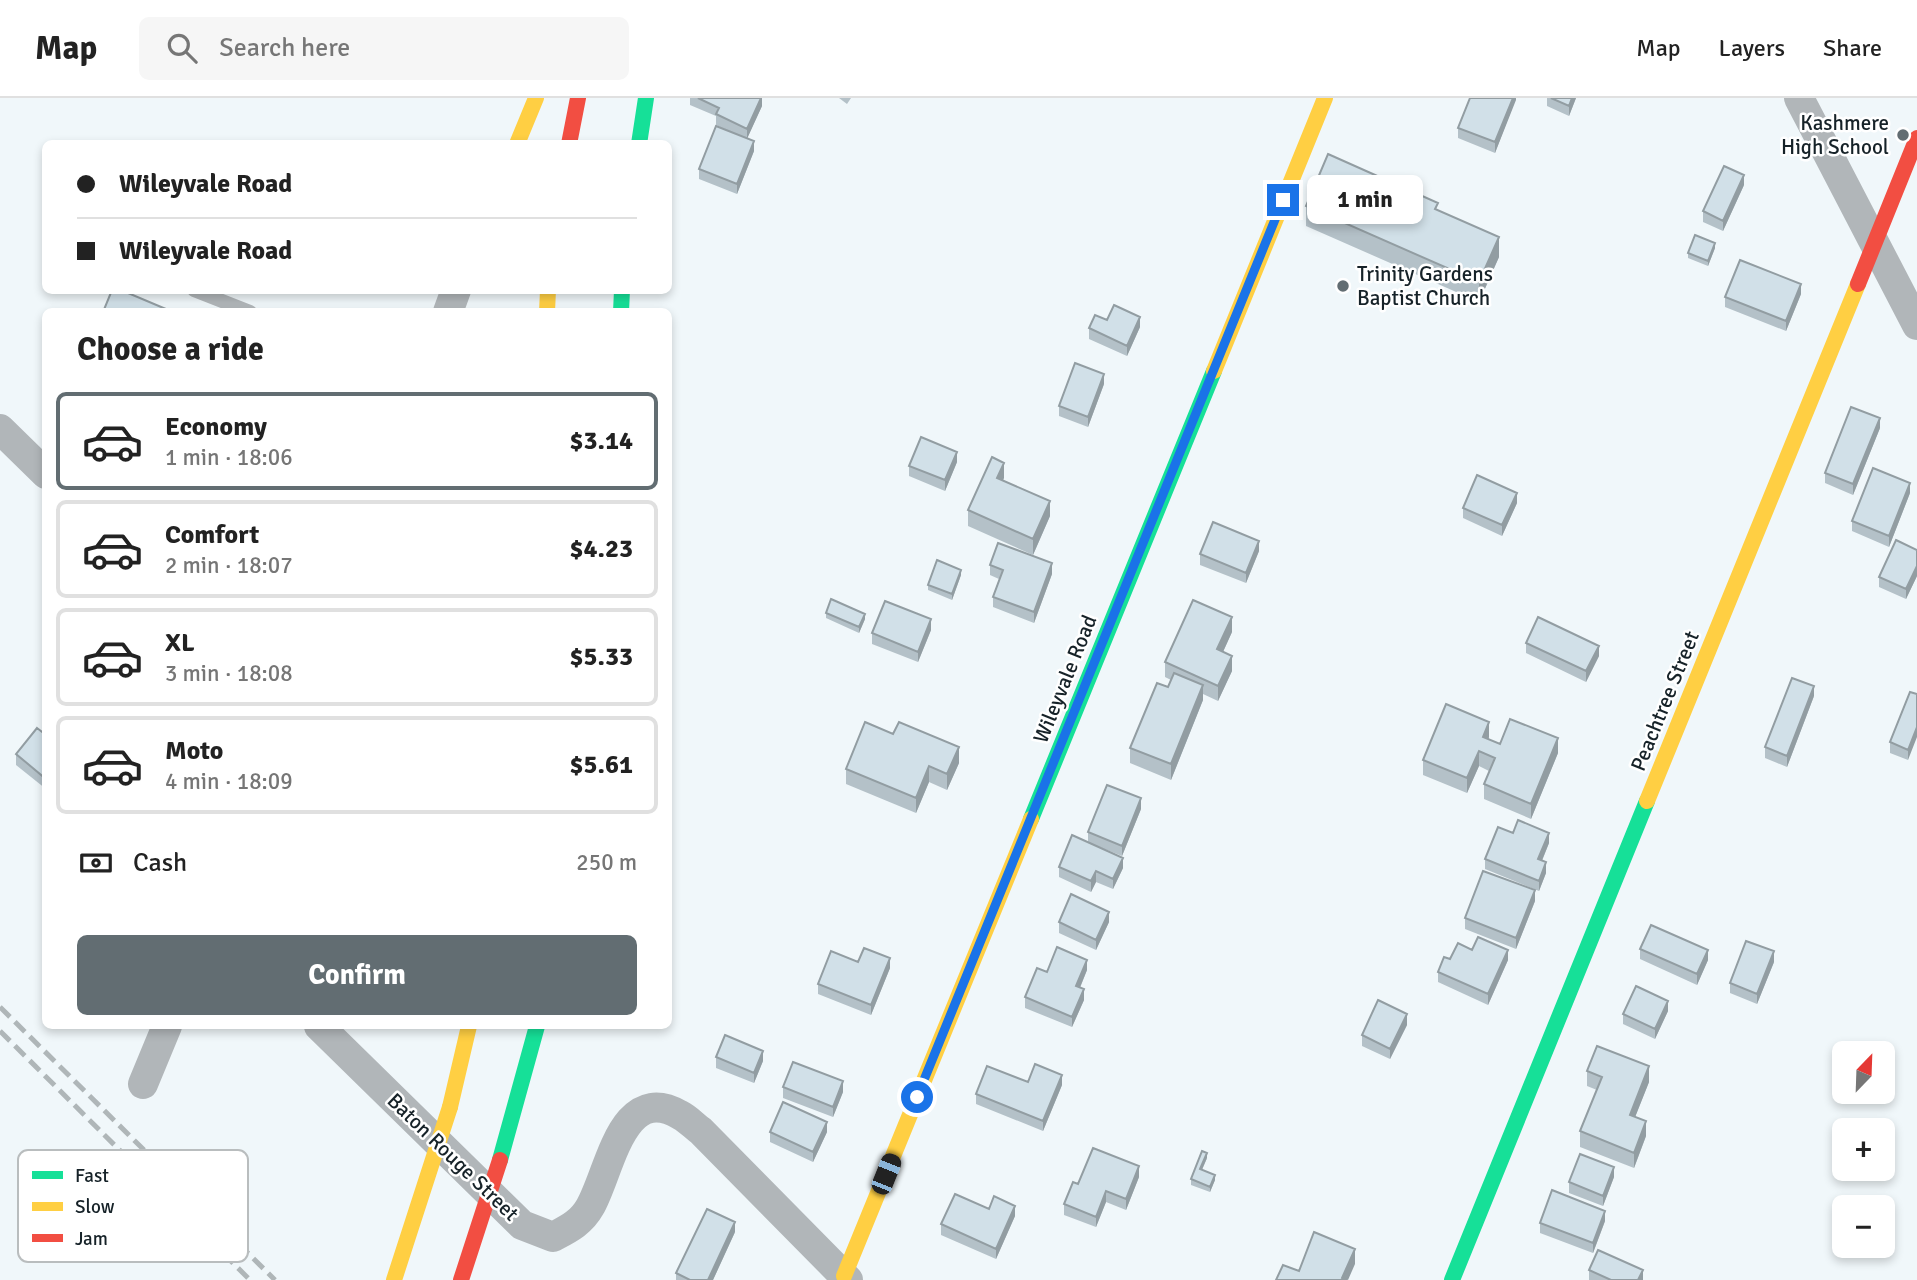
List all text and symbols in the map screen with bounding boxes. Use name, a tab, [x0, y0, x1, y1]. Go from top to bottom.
search box	[139, 17, 629, 80]
text: Map	[35, 28, 97, 69]
icon: search	[163, 29, 201, 67]
text: Search here	[219, 32, 350, 64]
text: Map	[1636, 33, 1681, 63]
text: Layers	[1719, 33, 1785, 63]
text: Share	[1823, 33, 1882, 63]
place label: Kashmere High School	[1781, 110, 1889, 160]
marker: Kashmere High School	[1895, 127, 1911, 143]
text: Wileyvale Road	[119, 168, 292, 200]
callout: 1 min	[1308, 176, 1423, 224]
route end	[1267, 184, 1299, 216]
text: 1 min	[1337, 185, 1393, 214]
text: Wileyvale Road	[119, 235, 292, 267]
place label: Trinity Gardens Baptist Church	[1357, 261, 1493, 311]
marker: Trinity Gardens Baptist Church	[1335, 278, 1351, 294]
text: Choose a ride	[77, 330, 264, 369]
icon: car	[81, 410, 144, 473]
text: Economy	[165, 411, 267, 443]
text: $3.14	[569, 425, 633, 457]
text: 1 min · 18:06	[165, 443, 293, 472]
icon: car	[81, 518, 144, 581]
text: Comfort	[165, 519, 259, 551]
text: $4.23	[569, 533, 633, 565]
text: 2 min · 18:07	[165, 551, 293, 580]
street label: Wileyvale Road	[1028, 611, 1102, 747]
icon: car	[81, 626, 144, 689]
text: XL	[165, 627, 195, 659]
street label: Peachtree Street	[1625, 627, 1705, 775]
text: $5.33	[569, 641, 633, 673]
text: 3 min · 18:08	[165, 659, 293, 688]
icon: car	[81, 734, 144, 797]
text: Moto	[165, 735, 223, 767]
text: $5.61	[569, 749, 633, 781]
text: 4 min · 18:09	[165, 767, 293, 796]
icon: cash	[77, 844, 115, 882]
text: Cash	[133, 847, 187, 879]
text: 250 m	[576, 848, 637, 877]
button: Confirm	[77, 935, 637, 1015]
north arrow	[1832, 1041, 1895, 1104]
map controls	[1832, 1041, 1895, 1258]
route start	[901, 1081, 933, 1113]
street label: Baton Rouge Street	[382, 1088, 524, 1226]
button: +	[1832, 1118, 1895, 1181]
legend	[18, 1150, 248, 1262]
car	[869, 1151, 904, 1197]
text: Fast	[75, 1164, 109, 1188]
text: Slow	[75, 1195, 115, 1219]
button: −	[1832, 1195, 1895, 1258]
text: Jam	[75, 1227, 108, 1251]

